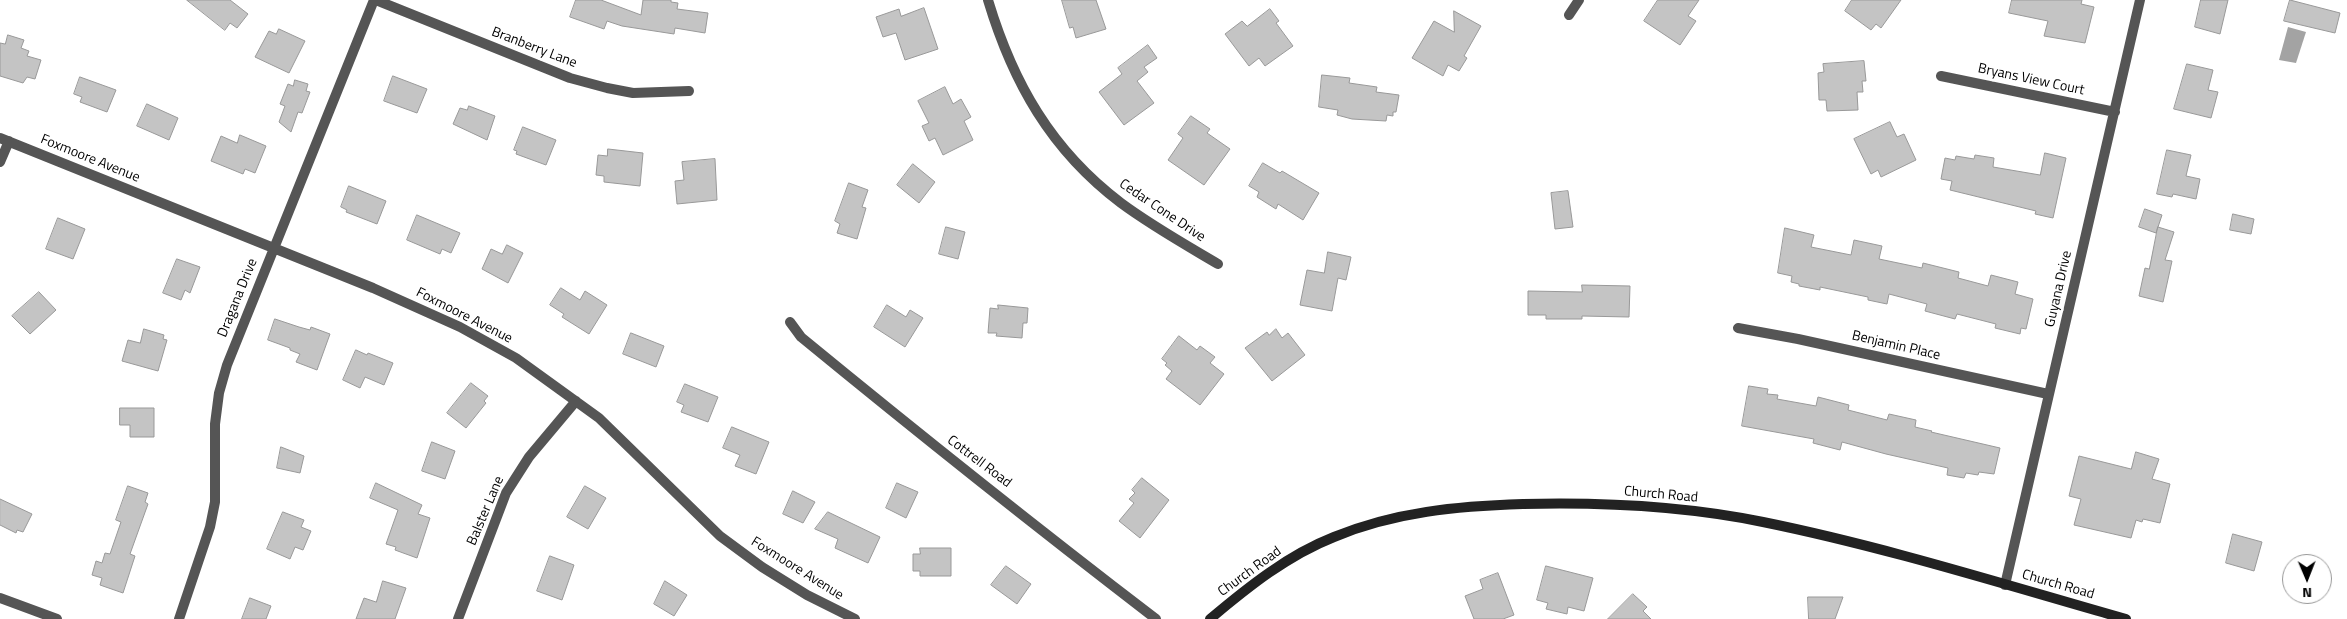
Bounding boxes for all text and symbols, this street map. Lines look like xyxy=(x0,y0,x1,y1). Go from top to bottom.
street label: Branberry Lane xyxy=(489,24,579,72)
street label: Bryans View Court xyxy=(1976,61,2086,99)
street label: Foxmoore Avenue xyxy=(38,131,142,187)
street label: Cedar Cone Drive xyxy=(1116,176,1208,246)
street label: Guyana Drive xyxy=(2042,249,2076,329)
street label: Dragana Drive xyxy=(215,256,261,340)
street label: Foxmoore Avenue xyxy=(413,284,515,348)
street label: Benjamin Place xyxy=(1850,328,1942,364)
street label: Cottrell Road xyxy=(943,432,1015,492)
street label: Balster Lane xyxy=(464,474,508,548)
street label: Church Road xyxy=(1623,483,1699,507)
street label: Foxmoore Avenue xyxy=(748,534,846,604)
street label: Church Road xyxy=(1215,543,1285,601)
north arrow xyxy=(2282,554,2332,604)
street label: Church Road xyxy=(2020,567,2096,603)
text: N xyxy=(2302,583,2312,604)

